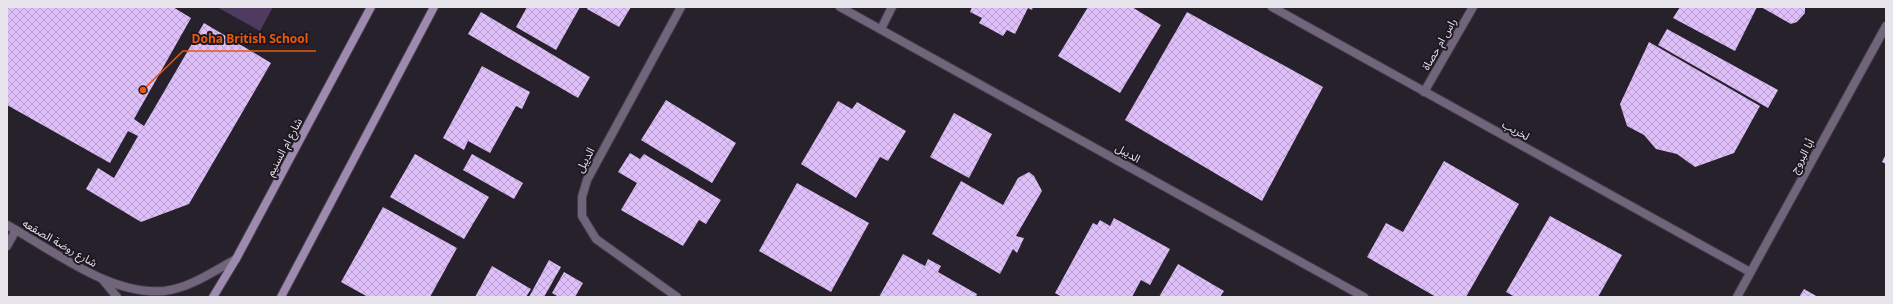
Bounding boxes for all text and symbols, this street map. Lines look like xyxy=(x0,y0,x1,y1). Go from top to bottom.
street label: راس ام حصاة xyxy=(1418,15,1460,73)
callout: Doha British School xyxy=(183,27,316,51)
text: Doha British School xyxy=(192,30,308,47)
street label: شارع ام السنيم xyxy=(262,115,307,179)
street label: لخريب xyxy=(1500,116,1533,143)
street label: أبا البروج xyxy=(1786,136,1818,176)
street label: الديبل xyxy=(1113,140,1143,166)
street label: الديبل xyxy=(572,145,597,175)
street label: شارع روضة الصقعه xyxy=(20,215,101,271)

